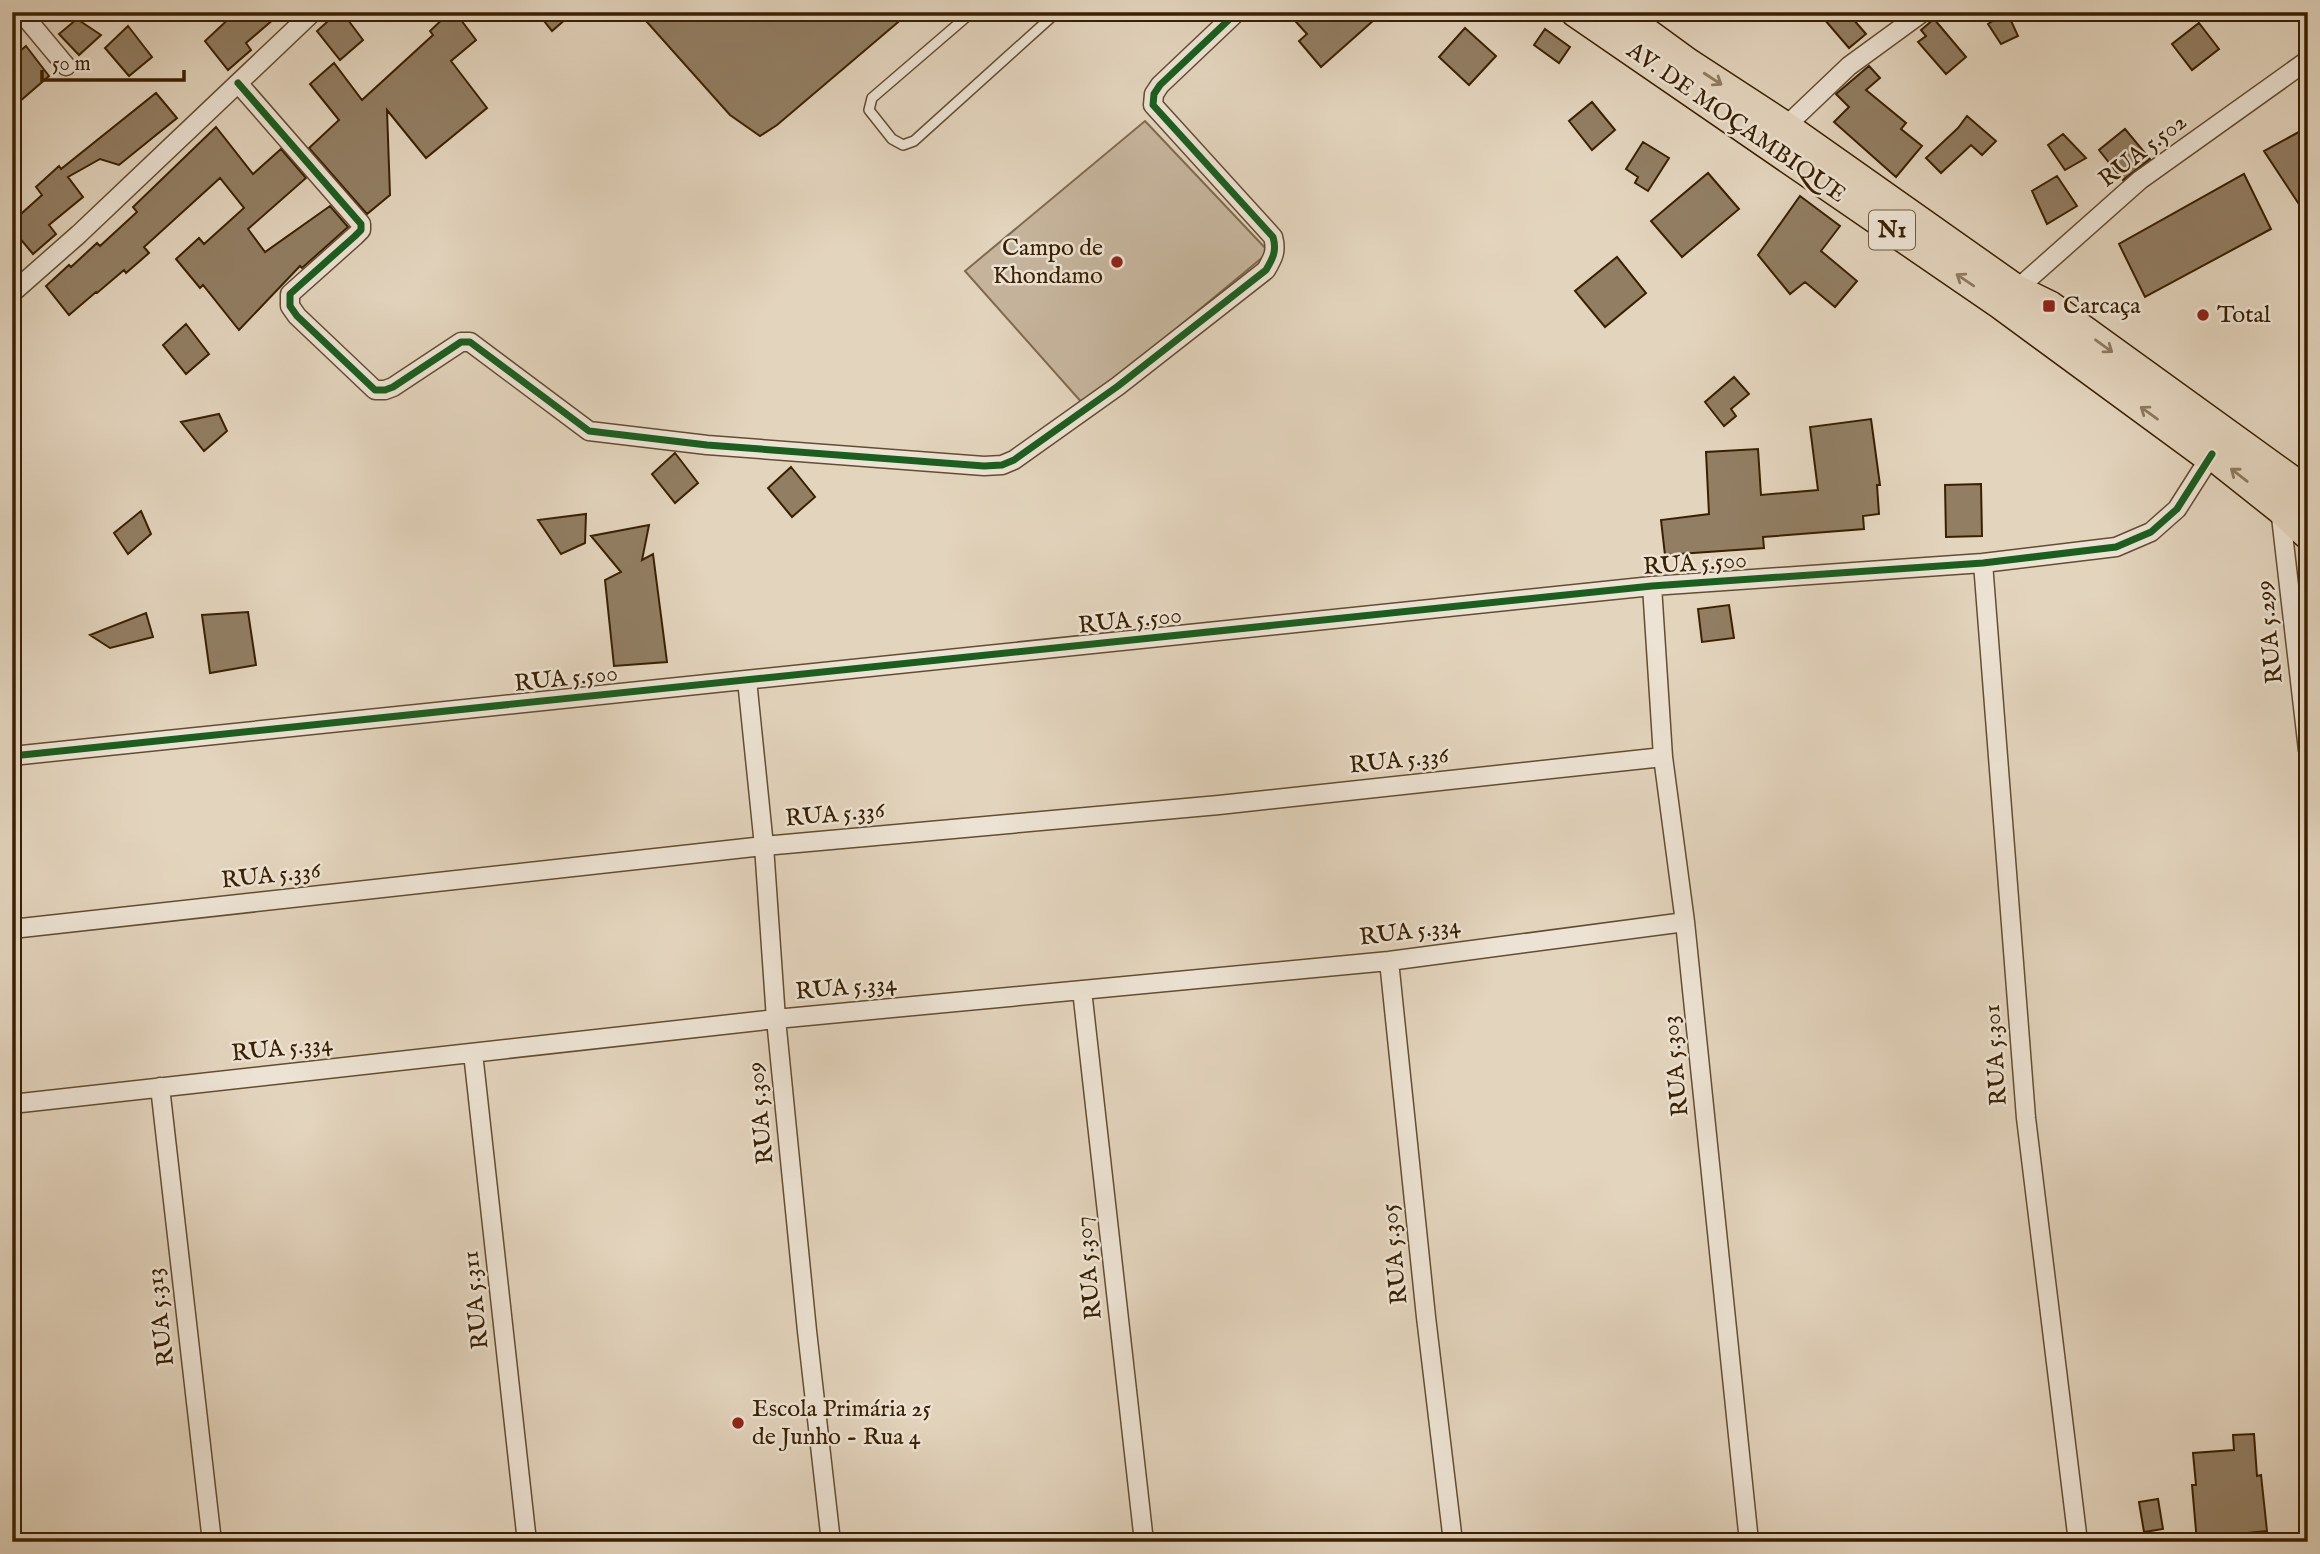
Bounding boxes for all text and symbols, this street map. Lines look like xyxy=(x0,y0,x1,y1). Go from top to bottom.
street label: AV. DE MOÇAMBIQUE xyxy=(1619,35,1852,211)
scale bar xyxy=(42,38,184,82)
text: 50 m xyxy=(52,51,91,78)
one-way arrow xyxy=(1703,72,1722,87)
street label: RUA 5.502 xyxy=(2093,107,2193,195)
road number: N1 xyxy=(1869,210,1915,249)
place label: Campo de Khondamo xyxy=(993,233,1103,292)
marker: Campo de Khondamo xyxy=(1109,254,1125,270)
one-way arrow xyxy=(1956,273,1975,287)
place label: Carcaça xyxy=(2063,291,2141,322)
marker: Carcaça xyxy=(2041,298,2057,314)
place label: Total xyxy=(2217,300,2271,331)
marker: Total xyxy=(2195,307,2211,323)
one-way arrow xyxy=(2094,339,2113,354)
one-way arrow xyxy=(2140,406,2159,420)
one-way arrow xyxy=(2230,468,2248,483)
street label: RUA 5.500 xyxy=(1642,545,1748,583)
street label: RUA 5.299 xyxy=(2249,579,2291,685)
street label: RUA 5.500 xyxy=(1077,600,1183,642)
street label: RUA 5.500 xyxy=(513,658,619,700)
street label: RUA 5.336 xyxy=(1348,740,1451,782)
street label: RUA 5.336 xyxy=(784,795,887,835)
street label: RUA 5.336 xyxy=(220,855,323,897)
street label: RUA 5.334 xyxy=(1358,910,1463,954)
street label: RUA 5.334 xyxy=(794,968,898,1008)
street label: RUA 5.301 xyxy=(1977,1003,2015,1107)
street label: RUA 5.303 xyxy=(1655,1014,1697,1118)
street label: RUA 5.334 xyxy=(230,1028,334,1070)
street label: RUA 5.309 xyxy=(740,1060,782,1166)
street label: RUA 5.305 xyxy=(1374,1202,1416,1306)
street label: RUA 5.307 xyxy=(1068,1215,1110,1321)
street label: RUA 5.311 xyxy=(455,1249,497,1351)
street label: RUA 5.313 xyxy=(140,1266,182,1368)
place label: Escola Primária 25 de Junho - Rua 4 xyxy=(752,1394,931,1453)
marker: Escola Primária 25 de Junho - Rua 4 xyxy=(730,1415,746,1431)

